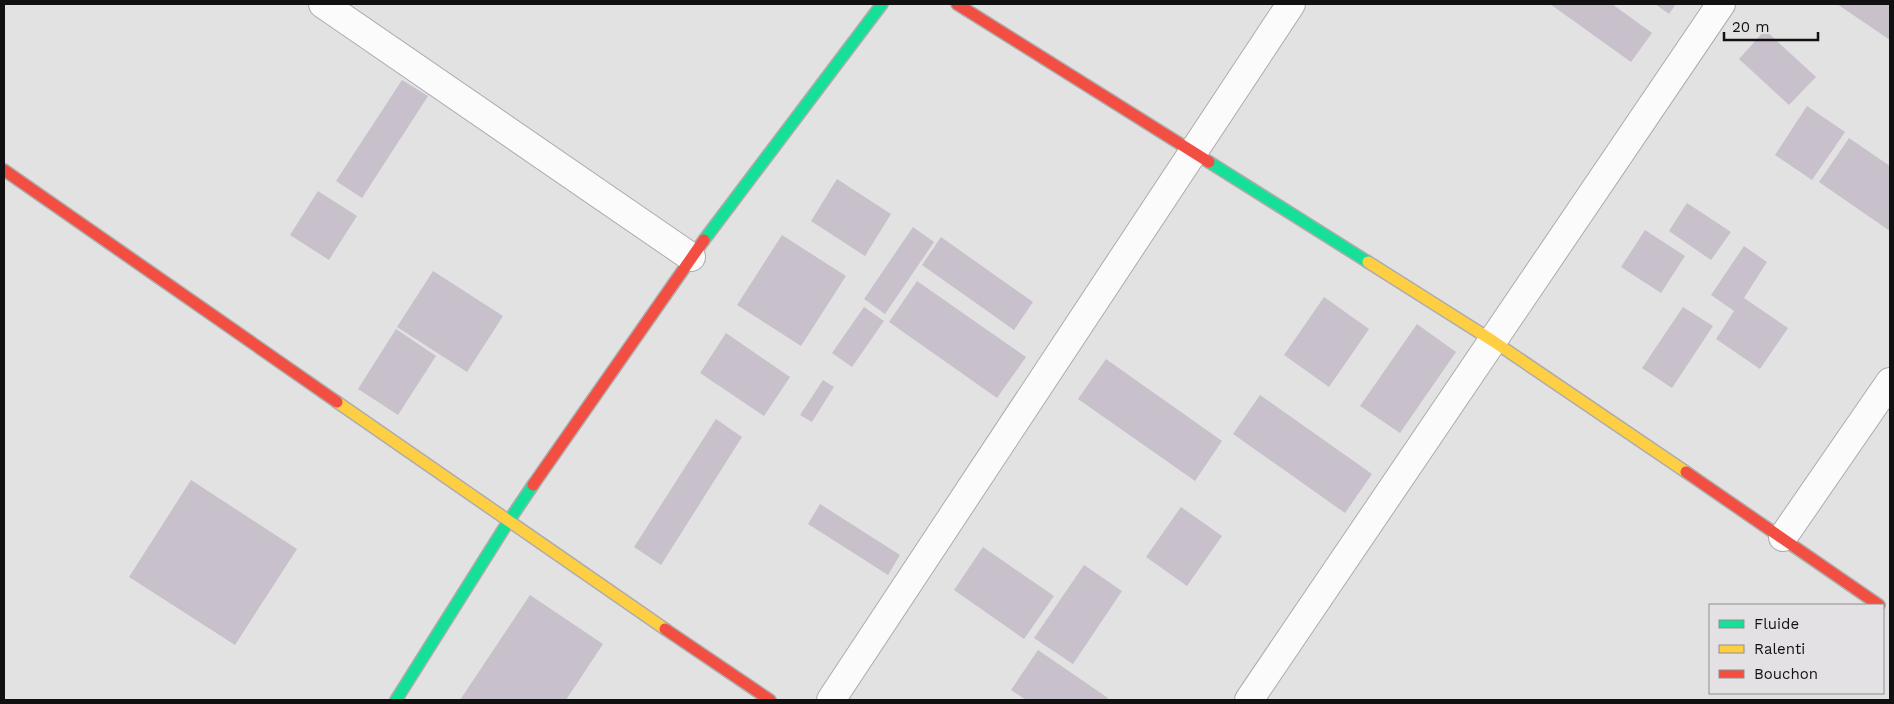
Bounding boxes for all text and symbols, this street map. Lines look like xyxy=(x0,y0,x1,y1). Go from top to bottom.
scale bar xyxy=(1724,10,1818,42)
text: 20 m xyxy=(1732,18,1770,36)
legend xyxy=(1709,604,1884,694)
text: Fluide xyxy=(1754,615,1799,633)
text: Ralenti xyxy=(1754,640,1805,658)
text: Bouchon xyxy=(1754,665,1818,683)

